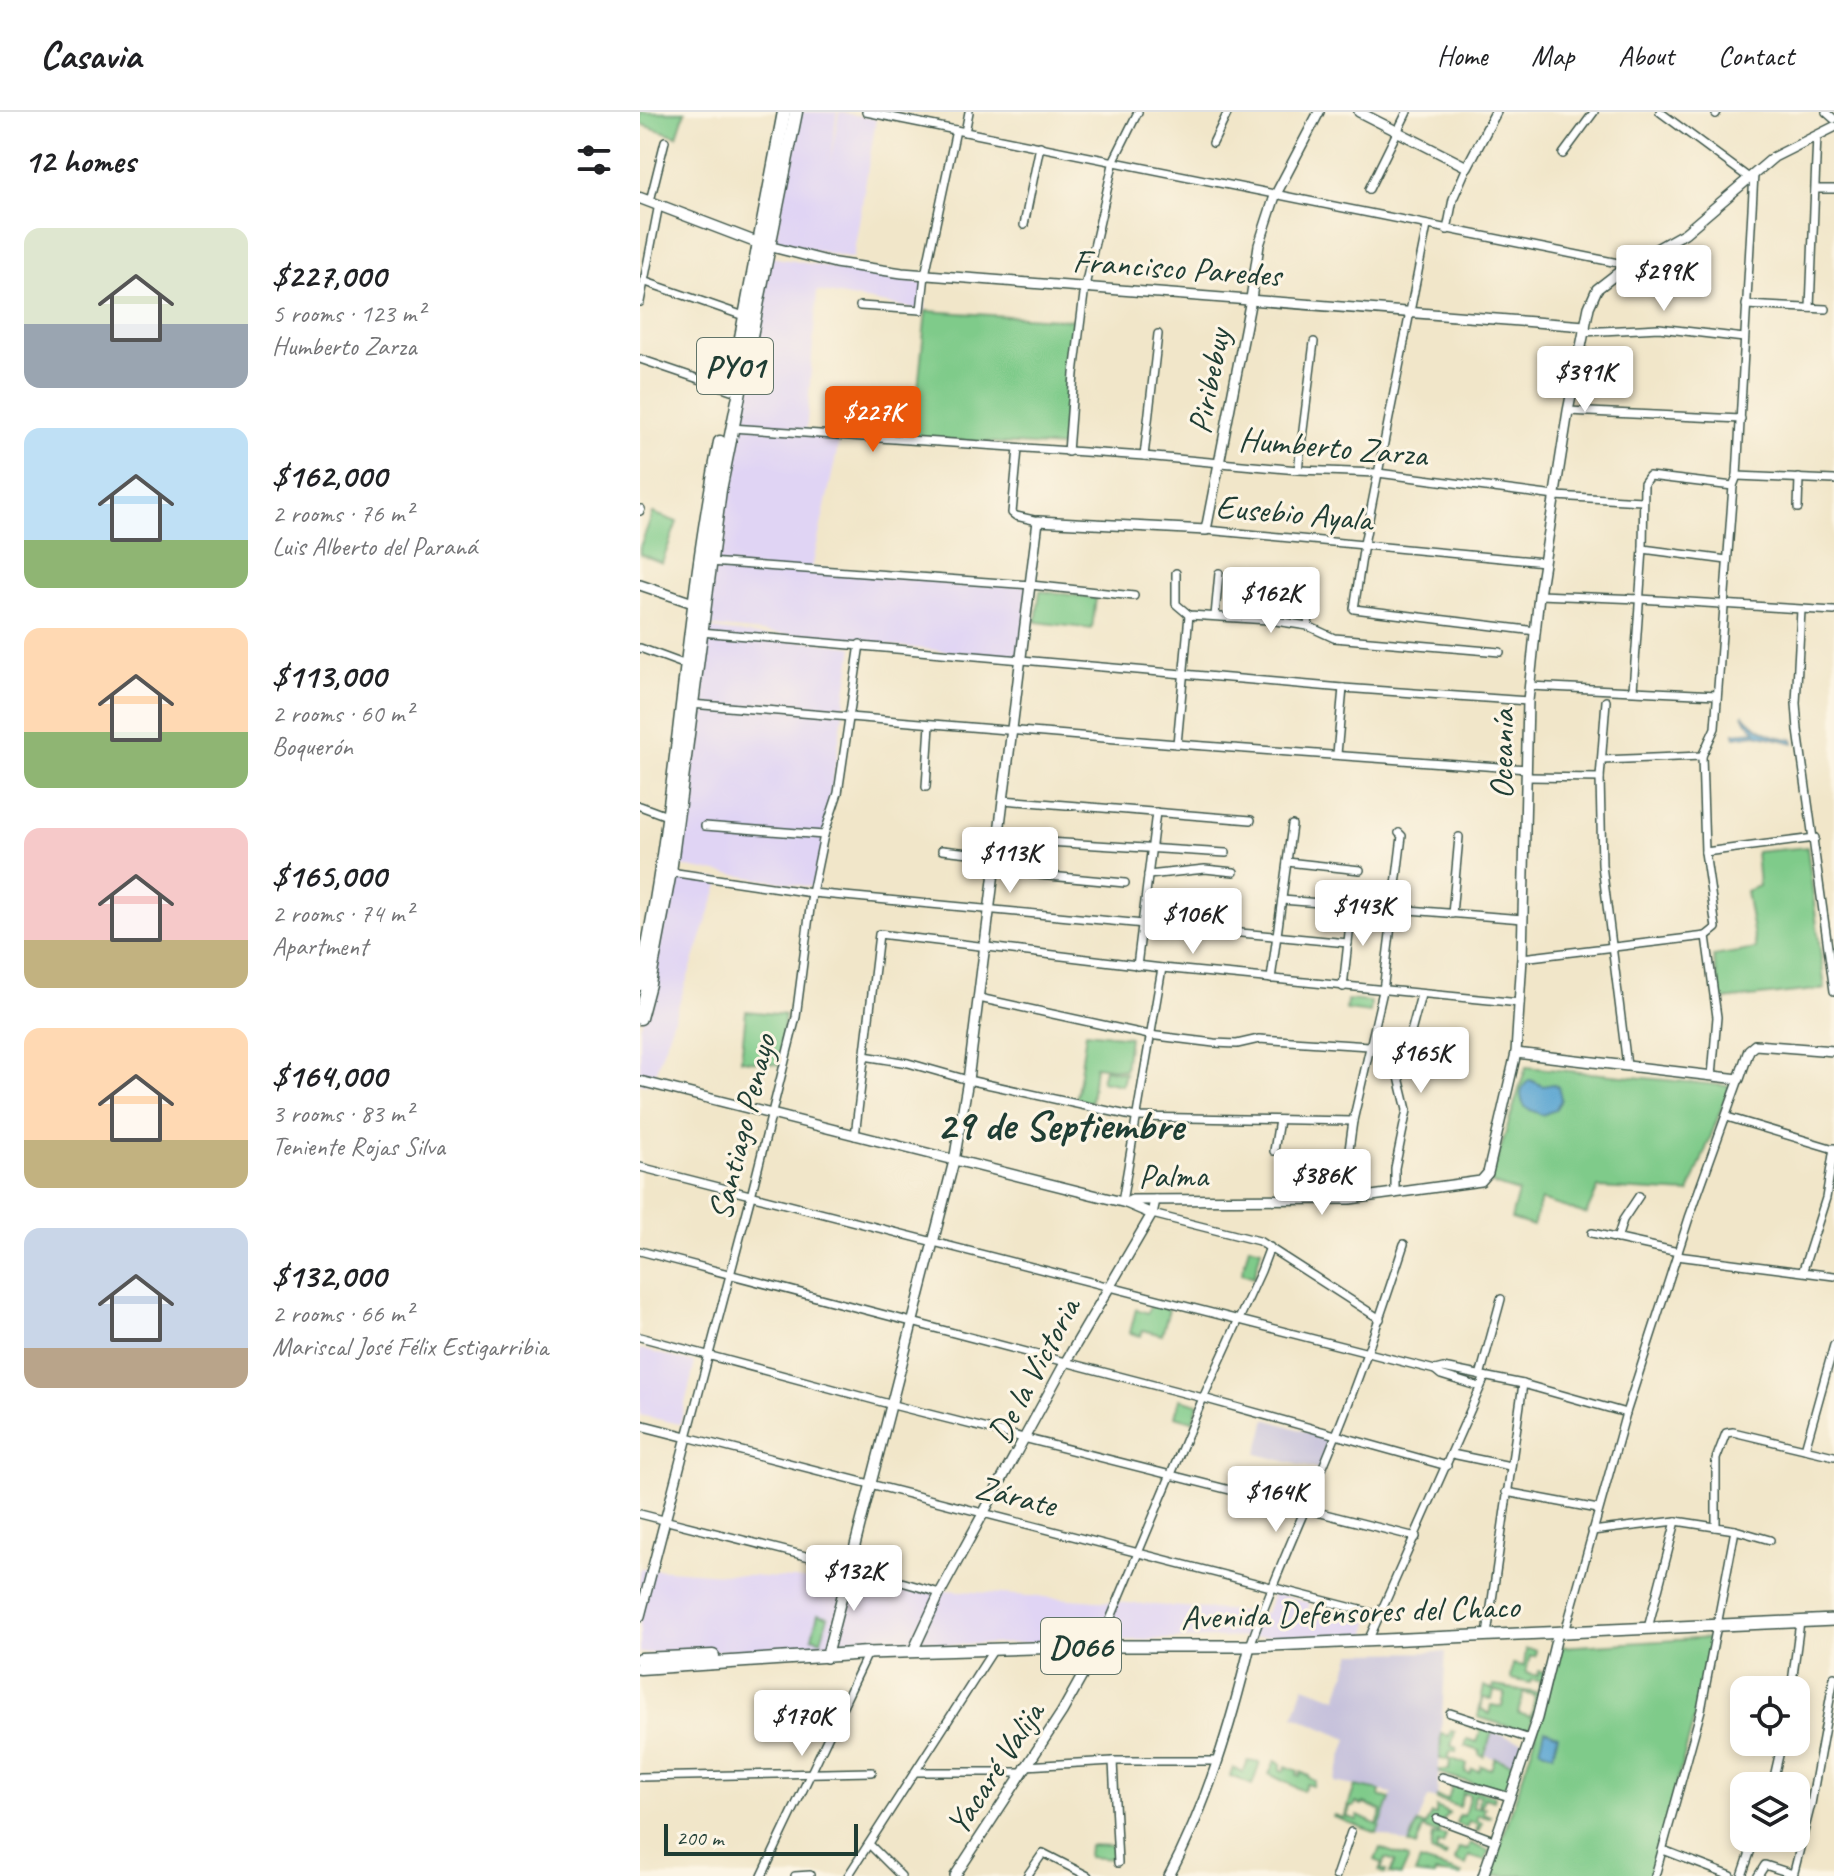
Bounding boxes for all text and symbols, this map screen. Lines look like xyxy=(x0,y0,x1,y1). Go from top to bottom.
text: Casavia xyxy=(40,32,141,79)
text: Home xyxy=(1437,38,1487,73)
text: Map xyxy=(1531,38,1574,73)
text: About xyxy=(1618,38,1674,73)
text: Contact xyxy=(1718,38,1794,73)
icon: filters xyxy=(572,138,616,182)
text: 12 homes xyxy=(24,139,135,182)
street label: Francisco Paredes xyxy=(1071,239,1285,296)
pin: $299K xyxy=(1608,245,1720,313)
text: $227,000 xyxy=(272,254,386,297)
text: $299K xyxy=(1634,254,1694,287)
icon: home xyxy=(88,260,184,356)
text: 5 rooms · 123 m² xyxy=(272,297,424,330)
street label: Piribebuy xyxy=(1177,323,1240,437)
text: Humberto Zarza xyxy=(272,330,416,363)
road number: PY01 xyxy=(697,338,773,394)
pin: $391K xyxy=(1529,346,1641,414)
text: $391K xyxy=(1555,355,1615,388)
pin: $227K xyxy=(817,386,929,454)
text: $227K xyxy=(843,395,903,428)
street label: Humberto Zarza xyxy=(1237,417,1431,476)
text: $162,000 xyxy=(272,454,387,497)
icon: home xyxy=(88,460,184,556)
street label: Eusebio Ayala xyxy=(1214,484,1377,541)
text: 2 rooms · 76 m² xyxy=(272,497,413,530)
text: Luis Alberto del Paraná xyxy=(272,530,477,563)
pin: $162K xyxy=(1215,567,1327,635)
text: $162K xyxy=(1241,576,1301,609)
text: $113,000 xyxy=(272,654,386,697)
icon: home xyxy=(88,660,184,756)
text: 2 rooms · 60 m² xyxy=(272,697,413,730)
street label: Oceanía xyxy=(1479,706,1524,799)
text: Boquerón xyxy=(272,730,353,763)
pin: $113K xyxy=(954,827,1066,895)
text: $113K xyxy=(980,836,1040,869)
text: $165,000 xyxy=(272,854,386,897)
icon: home xyxy=(88,860,184,956)
pin: $143K xyxy=(1307,880,1419,948)
pin: $106K xyxy=(1137,888,1249,956)
text: $143K xyxy=(1333,889,1393,922)
text: 2 rooms · 74 m² xyxy=(272,897,413,930)
text: $106K xyxy=(1163,897,1223,930)
text: Apartment xyxy=(272,930,368,963)
pin: $165K xyxy=(1365,1027,1477,1095)
street label: Santiago Penayo xyxy=(698,1028,786,1224)
text: $165K xyxy=(1391,1036,1451,1069)
text: $164,000 xyxy=(272,1054,387,1097)
icon: home xyxy=(88,1060,184,1156)
text: 3 rooms · 83 m² xyxy=(272,1097,413,1130)
district label: 29 de Septiembre xyxy=(936,1099,1187,1152)
text: Teniente Rojas Silva xyxy=(272,1130,445,1163)
pin: $386K xyxy=(1266,1149,1378,1217)
street label: Palma xyxy=(1138,1153,1210,1198)
text: $386K xyxy=(1292,1158,1352,1191)
text: $132,000 xyxy=(272,1254,386,1297)
icon: home xyxy=(88,1260,184,1356)
street label: De la Victoria xyxy=(977,1288,1091,1450)
text: 2 rooms · 66 m² xyxy=(272,1297,413,1330)
text: Mariscal José Félix Estigarribia xyxy=(272,1330,548,1363)
street label: Zárate xyxy=(971,1465,1063,1527)
pin: $164K xyxy=(1220,1466,1332,1534)
text: $164K xyxy=(1246,1475,1306,1508)
pin: $132K xyxy=(798,1545,910,1613)
text: $132K xyxy=(824,1554,884,1587)
street label: Avenida Defensores del Chaco xyxy=(1180,1584,1522,1639)
road number: D066 xyxy=(1041,1618,1121,1674)
map controls xyxy=(1730,1676,1810,1852)
button: locate xyxy=(1730,1676,1810,1756)
pin: $170K xyxy=(746,1690,858,1758)
street label: Yacaré Valija xyxy=(936,1691,1055,1843)
text: $170K xyxy=(772,1699,832,1732)
button: layers xyxy=(1730,1772,1810,1852)
scale bar xyxy=(664,1820,858,1856)
text: 200 m xyxy=(676,1824,723,1852)

